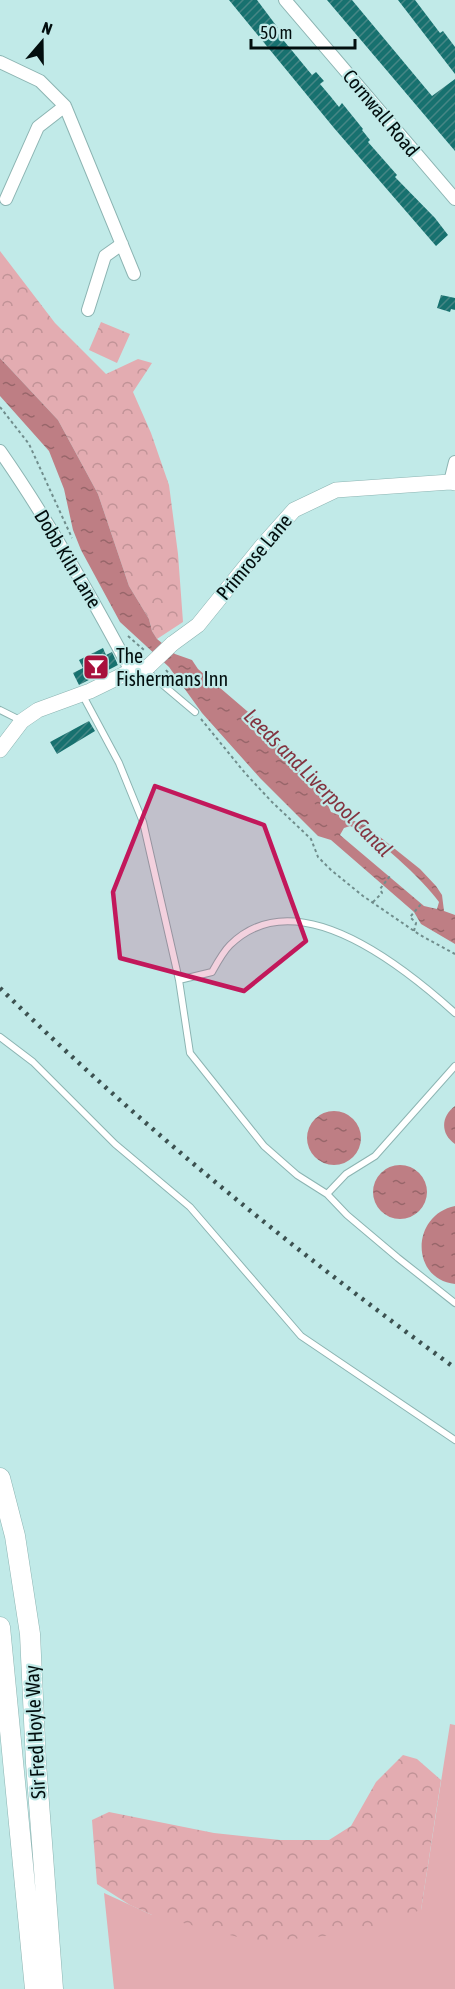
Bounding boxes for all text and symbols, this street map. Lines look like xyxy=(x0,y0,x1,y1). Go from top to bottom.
north arrow xyxy=(12,12,72,72)
scale bar xyxy=(251,12,354,50)
text: N xyxy=(40,18,55,38)
text: 50 m xyxy=(260,22,292,43)
street label: Cornwall Road xyxy=(338,64,424,161)
street label: Dobb Kiln Lane xyxy=(30,506,107,612)
street label: Primrose Lane xyxy=(211,509,296,604)
place label: The Fishermans Inn xyxy=(116,644,228,690)
bar icon: The Fishermans Inn xyxy=(81,652,111,682)
water label: Leeds and Liverpool Canal xyxy=(240,703,398,861)
street label: Sir Fred Hoyle Way xyxy=(20,1665,49,1799)

